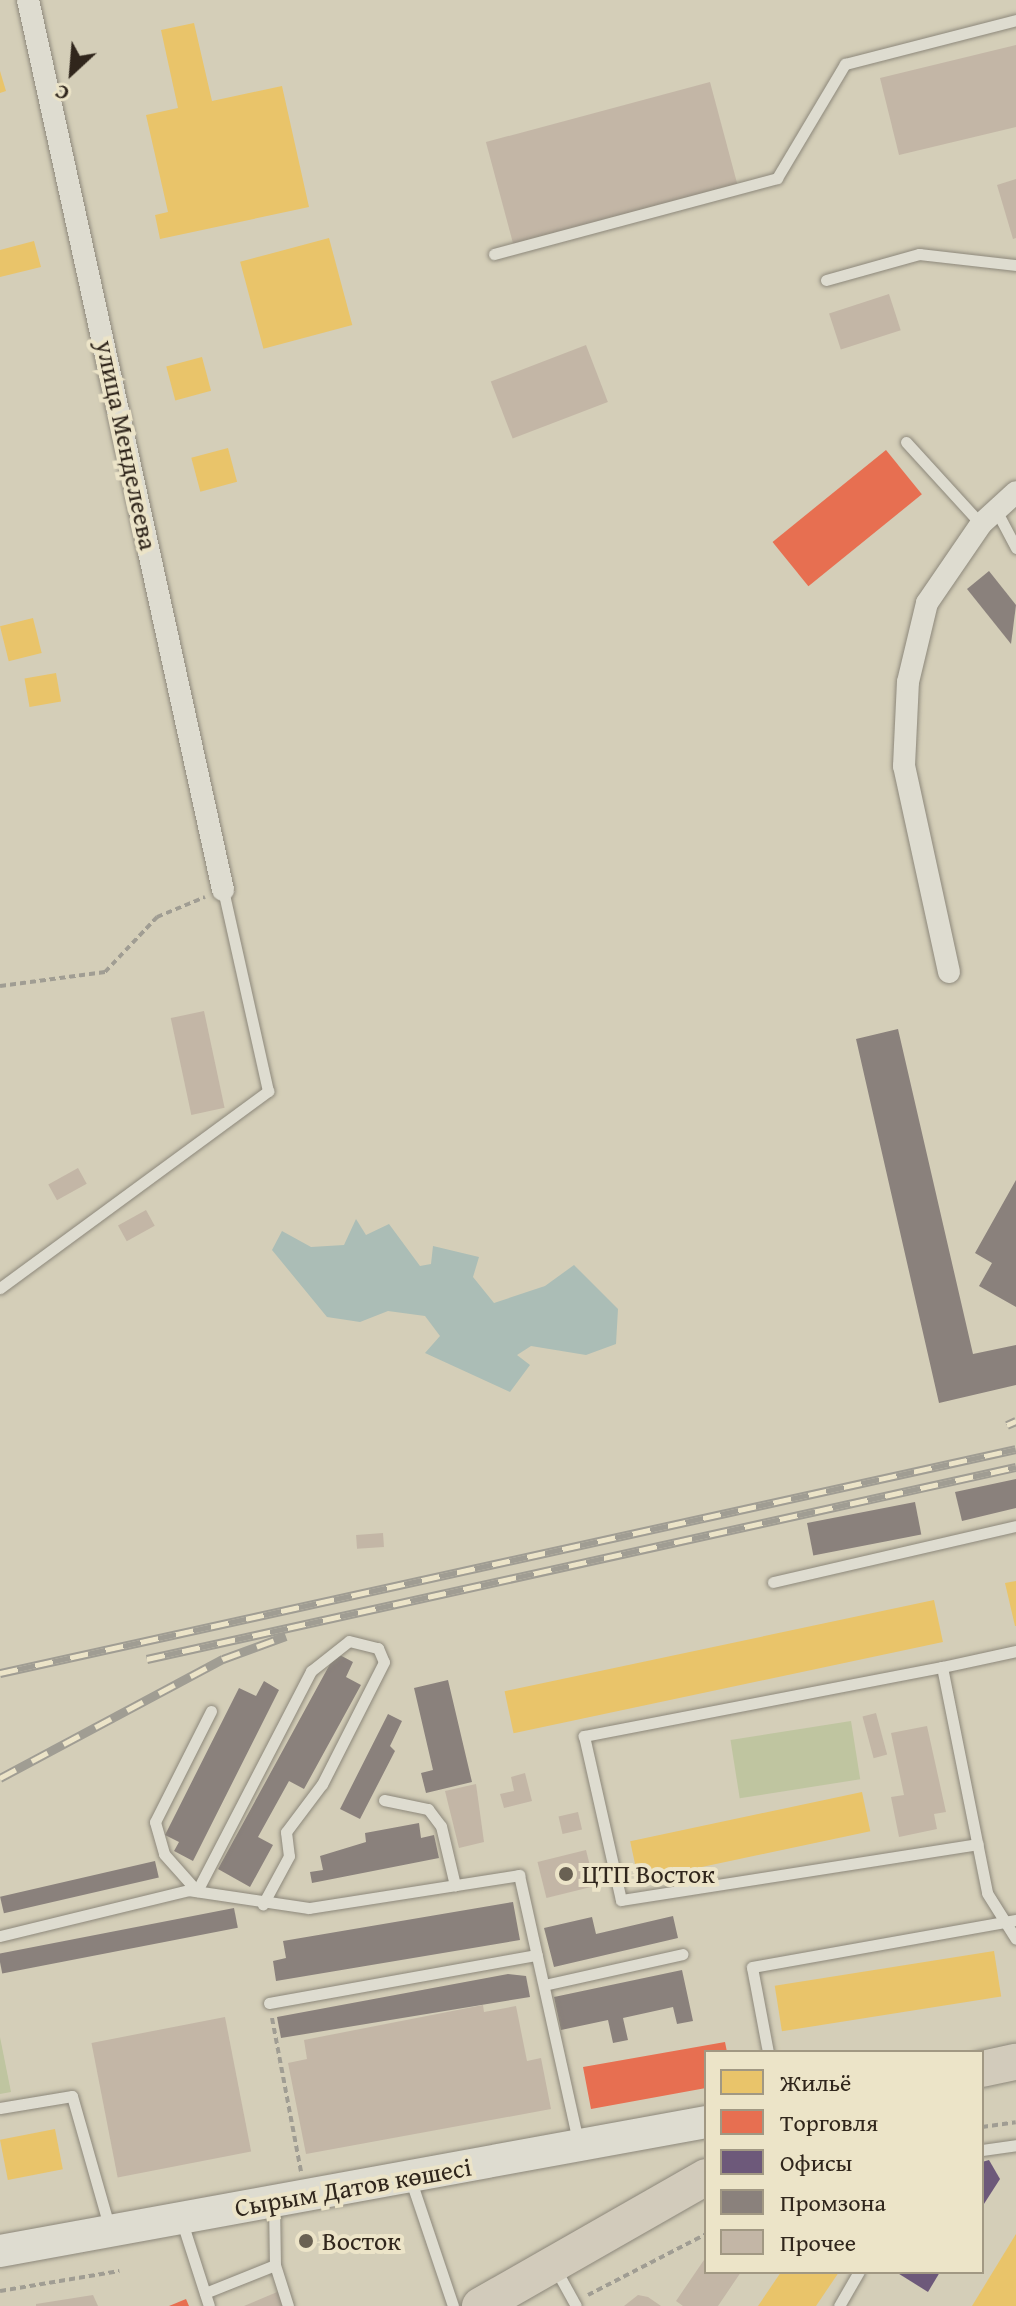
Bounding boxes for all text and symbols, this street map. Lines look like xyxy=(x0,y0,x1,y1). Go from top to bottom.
north arrow xyxy=(32,32,112,112)
text: С xyxy=(49,76,74,111)
street label: улица Менделеева xyxy=(90,337,164,553)
place label: ЦТП Восток xyxy=(582,1858,715,1890)
marker: ЦТП Восток xyxy=(557,1865,575,1883)
legend xyxy=(704,2050,984,2274)
text: Жильё xyxy=(780,2065,851,2100)
text: Торговля xyxy=(780,2105,878,2140)
text: Офисы xyxy=(780,2145,852,2180)
street label: Сырым Датов көшесі xyxy=(232,2151,474,2223)
text: Промзона xyxy=(780,2185,886,2220)
place label: Восток xyxy=(322,2225,401,2257)
text: Прочее xyxy=(780,2225,856,2260)
marker: Восток xyxy=(297,2232,315,2250)

